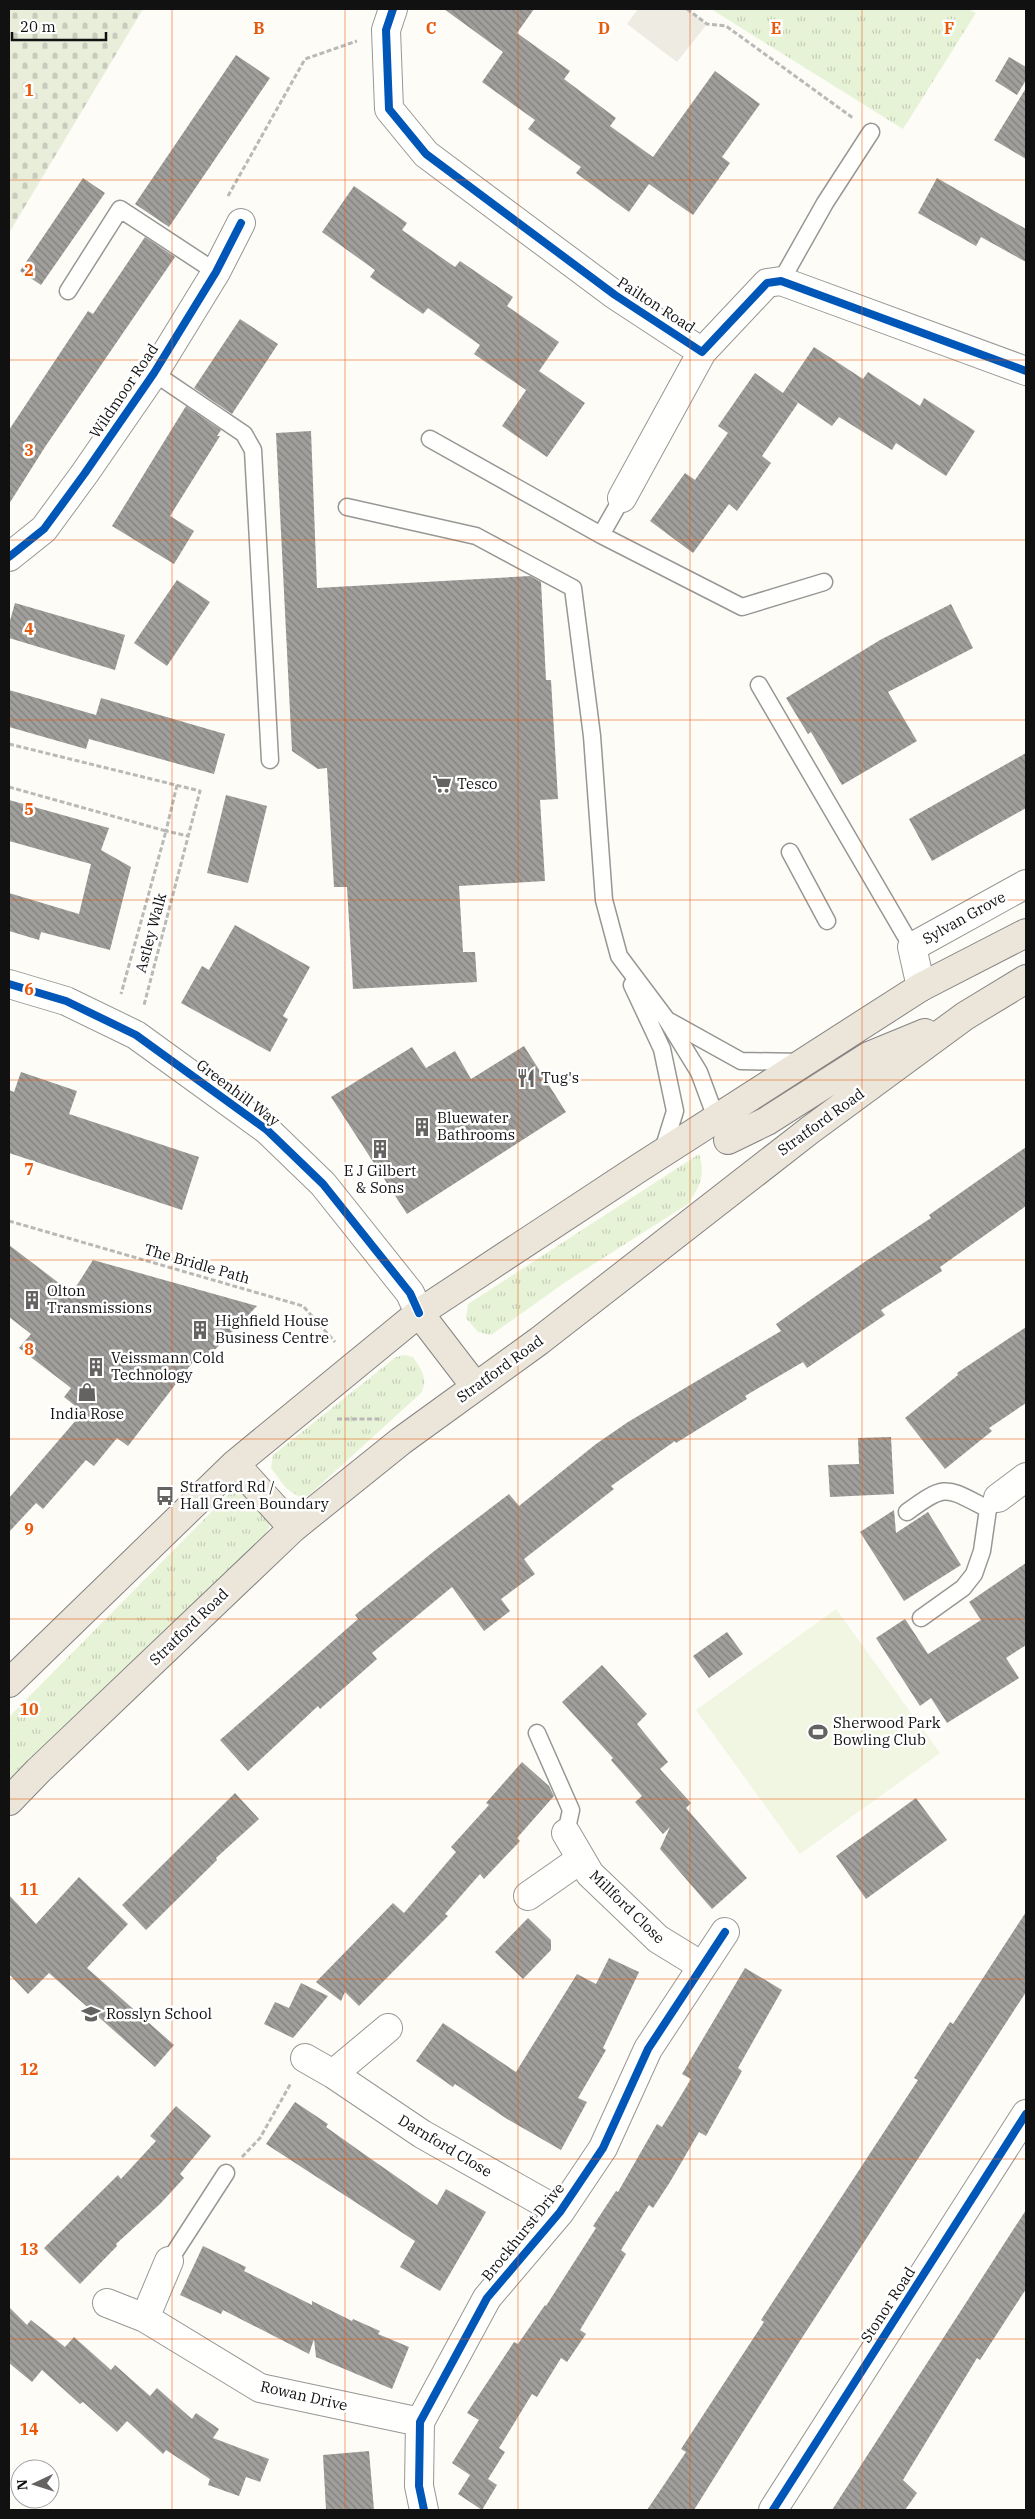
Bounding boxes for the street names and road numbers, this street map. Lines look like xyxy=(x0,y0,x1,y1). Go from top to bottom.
street label: Pailton Road xyxy=(614,272,699,337)
street label: Wildmoor Road xyxy=(85,340,162,442)
street label: Sylvan Grove xyxy=(919,887,1009,948)
street label: Astley Walk xyxy=(131,891,170,975)
street label: Greenhill Way xyxy=(193,1055,284,1130)
street label: Stratford Road xyxy=(774,1084,868,1159)
street label: The Bridle Path xyxy=(142,1239,252,1288)
street label: Stratford Road xyxy=(453,1331,547,1406)
street label: Stratford Road xyxy=(145,1584,232,1669)
street label: Millford Close xyxy=(586,1866,669,1947)
street label: Darnford Close xyxy=(395,2110,495,2181)
street label: Brockhurst Drive xyxy=(477,2179,568,2285)
street label: Stonor Road xyxy=(856,2263,919,2346)
street label: Rowan Drive xyxy=(259,2376,350,2415)

